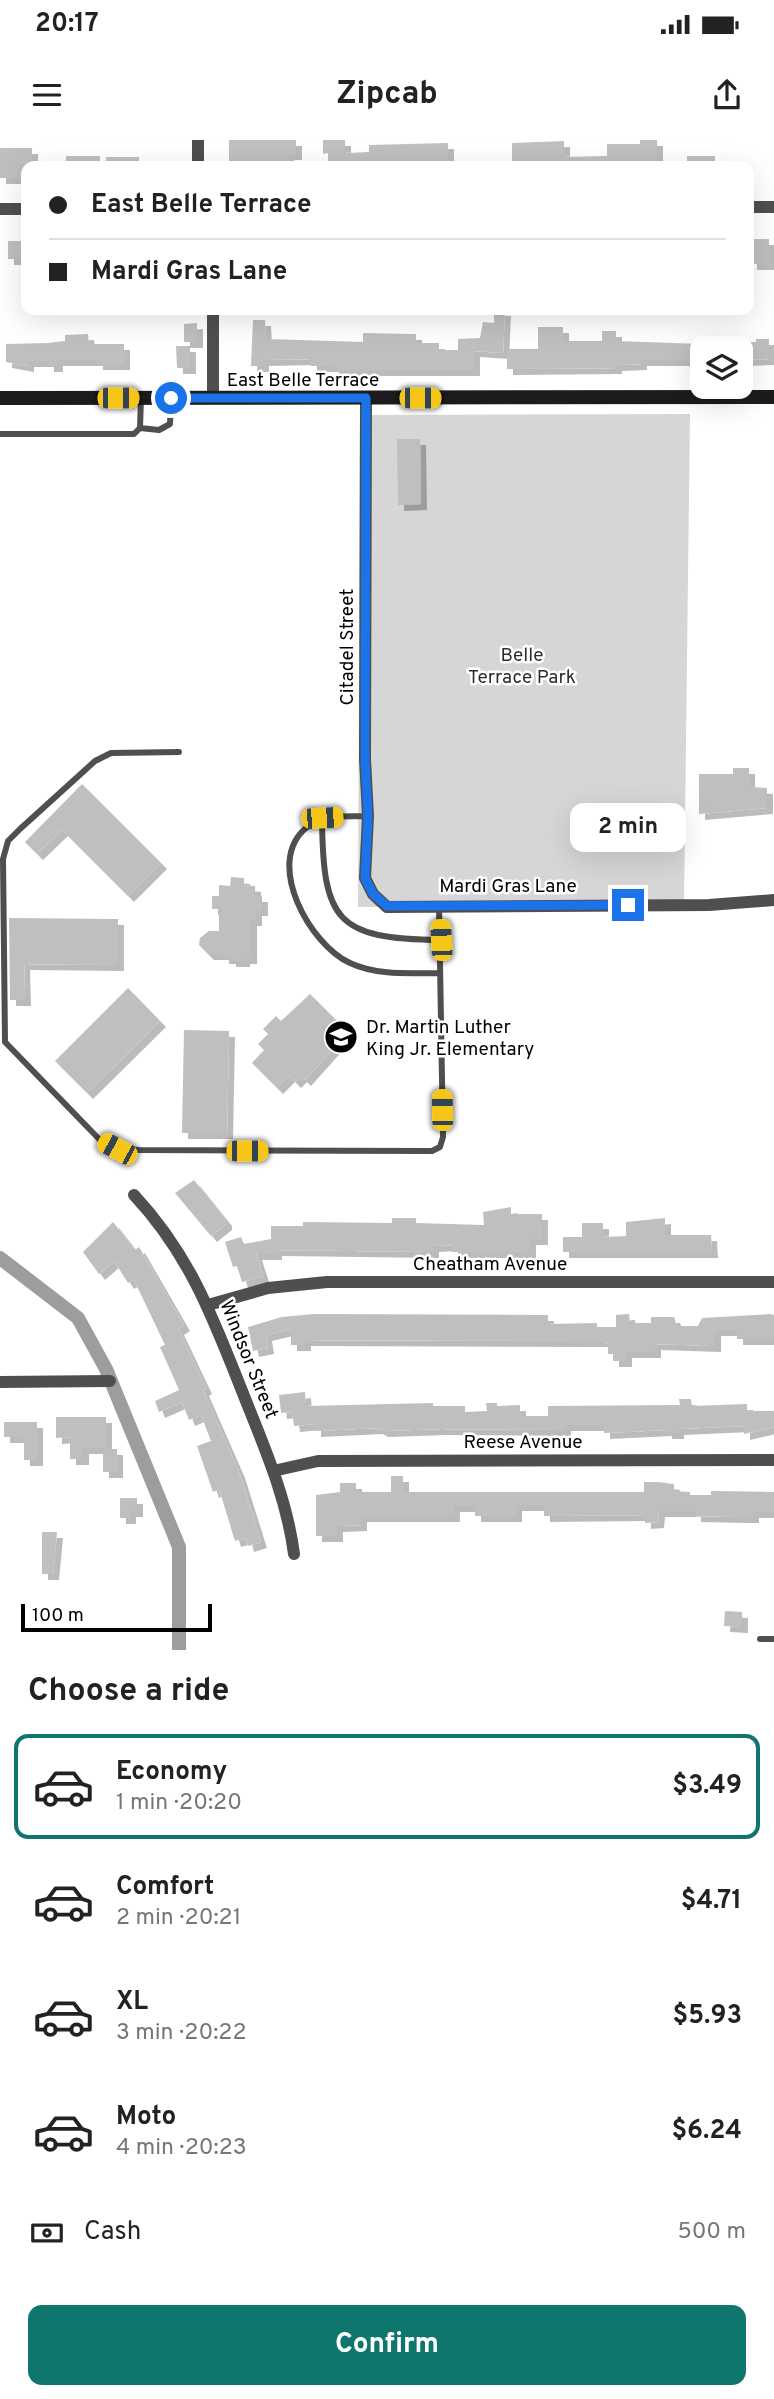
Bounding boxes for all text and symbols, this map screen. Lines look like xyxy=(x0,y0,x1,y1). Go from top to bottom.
text: 20:17 xyxy=(35,8,99,41)
text: Zipcab xyxy=(336,75,438,115)
icon: menu xyxy=(28,76,66,114)
icon: share xyxy=(708,76,746,114)
text: East Belle Terrace xyxy=(91,189,312,222)
text: Mardi Gras Lane xyxy=(91,256,287,289)
map controls xyxy=(690,336,753,399)
button: layers xyxy=(690,336,753,399)
street label: East Belle Terrace xyxy=(227,369,379,393)
route start xyxy=(155,382,187,414)
car xyxy=(98,388,140,409)
car xyxy=(400,388,442,409)
street label: Citadel Street xyxy=(336,588,360,706)
park label: Belle Terrace Park xyxy=(468,644,576,690)
callout: 2 min xyxy=(570,804,686,852)
car xyxy=(301,806,344,830)
text: 2 min xyxy=(598,813,658,842)
street label: Mardi Gras Lane xyxy=(439,875,577,899)
route end xyxy=(612,889,644,921)
car xyxy=(430,918,453,962)
place label: Dr. Martin Luther King Jr. Elementary xyxy=(366,1016,534,1062)
school or university icon: Dr. Martin Luther King Jr. Elementary xyxy=(322,1018,360,1056)
car xyxy=(432,1089,453,1131)
car xyxy=(94,1130,141,1168)
car xyxy=(227,1141,269,1162)
street label: Cheatham Avenue xyxy=(413,1253,567,1277)
street label: Windsor Street xyxy=(213,1297,283,1423)
street label: Reese Avenue xyxy=(464,1431,582,1455)
scale bar xyxy=(21,1601,212,1633)
text: 100 m xyxy=(32,1604,84,1628)
text: Choose a ride xyxy=(28,1672,229,1712)
icon: car xyxy=(32,1755,95,1818)
text: Economy xyxy=(116,1756,227,1789)
text: $3.49 xyxy=(672,1770,742,1803)
text: 1 min · 20:20 xyxy=(116,1789,242,1818)
icon: car xyxy=(32,1870,95,1933)
text: Comfort xyxy=(116,1871,214,1904)
text: $4.71 xyxy=(681,1885,742,1918)
text: 2 min · 20:21 xyxy=(116,1904,241,1933)
icon: car xyxy=(32,1985,95,2048)
text: XL xyxy=(116,1986,148,2019)
text: $5.93 xyxy=(673,2000,742,2033)
text: 3 min · 20:22 xyxy=(116,2019,247,2048)
icon: car xyxy=(32,2100,95,2163)
text: Moto xyxy=(116,2101,176,2134)
text: $6.24 xyxy=(671,2115,742,2148)
text: 4 min · 20:23 xyxy=(116,2134,247,2163)
icon: cash xyxy=(28,2214,66,2252)
text: Cash xyxy=(84,2216,141,2249)
text: 500 m xyxy=(678,2218,746,2247)
button: Confirm xyxy=(28,2305,746,2385)

